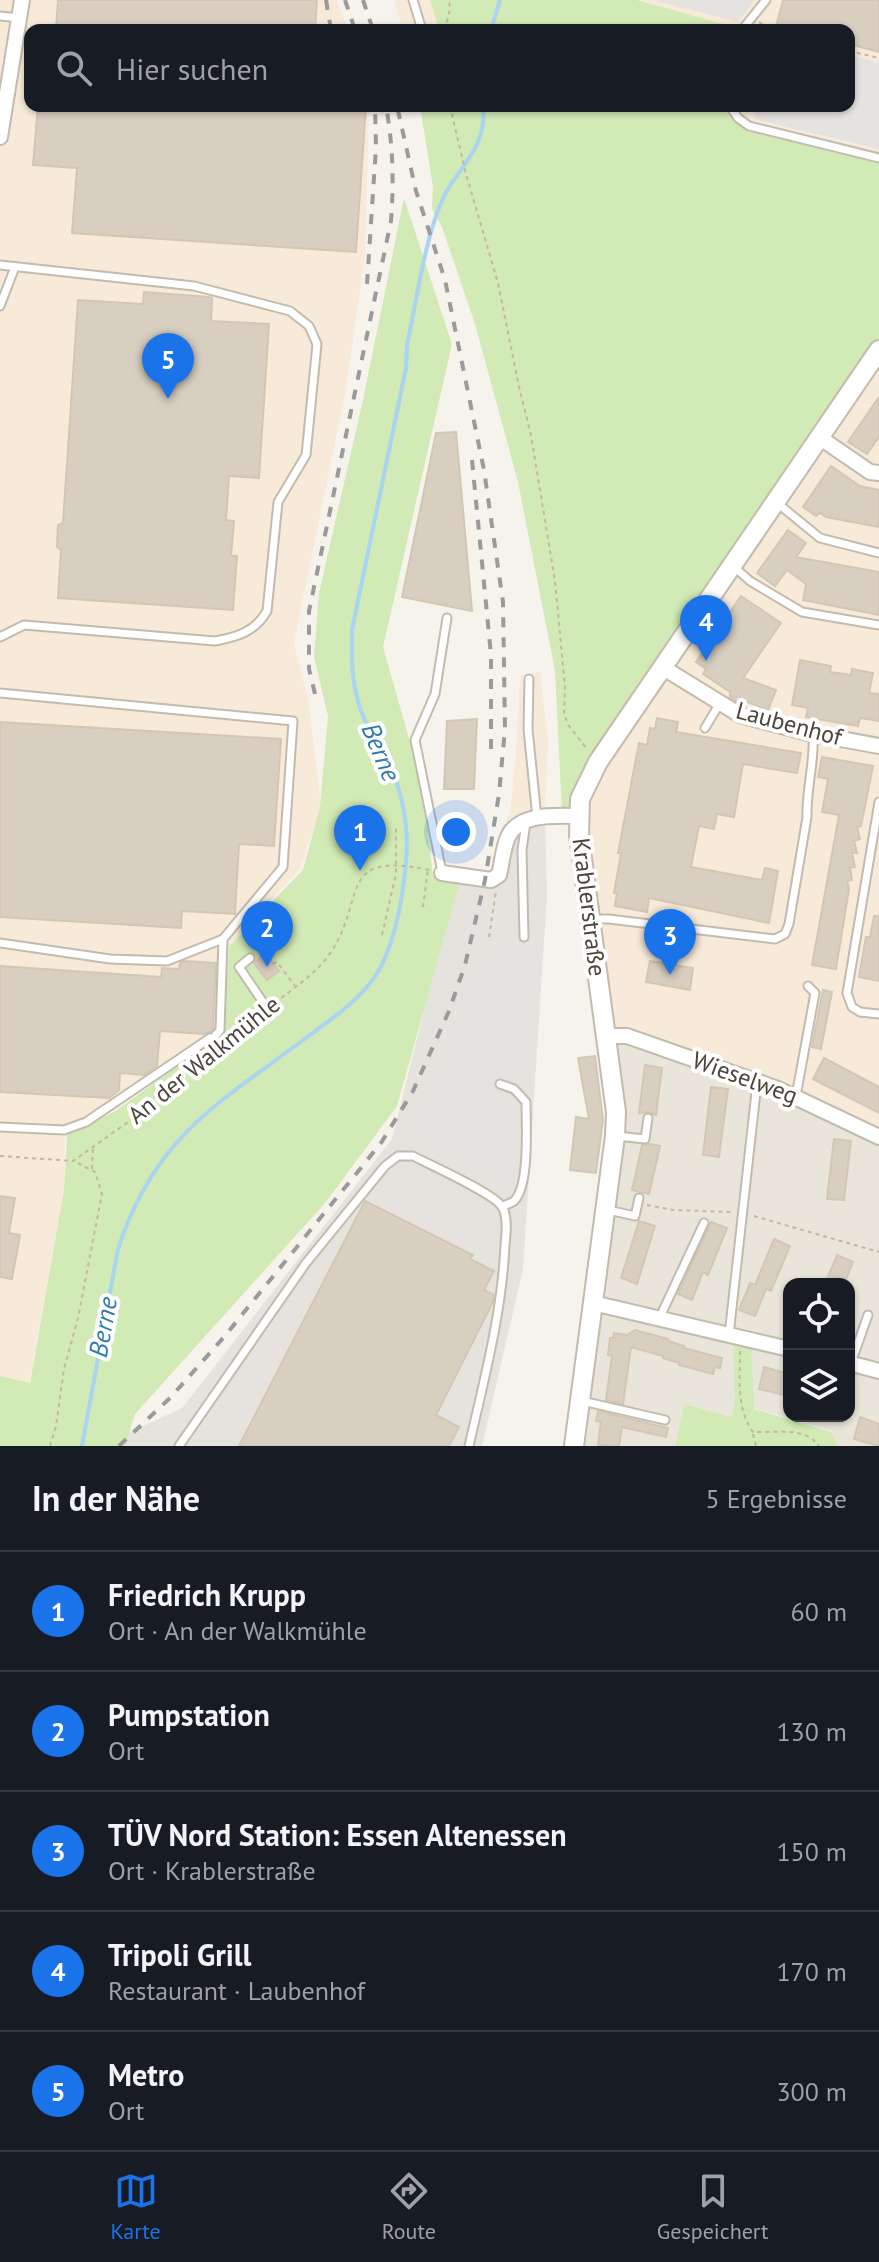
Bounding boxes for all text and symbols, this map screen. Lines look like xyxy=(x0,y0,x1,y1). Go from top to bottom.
search box xyxy=(24,24,855,112)
icon: search xyxy=(52,46,96,90)
text: Hier suchen xyxy=(116,49,268,88)
pin: 5 xyxy=(142,333,194,399)
pin: 4 xyxy=(680,595,732,661)
street label: Laubenhof xyxy=(733,695,847,753)
water label: Berne xyxy=(354,717,408,786)
pin: 1 xyxy=(334,805,386,871)
your location xyxy=(436,812,476,852)
street label: Krablerstraße xyxy=(566,836,613,978)
pin: 2 xyxy=(241,901,293,967)
pin: 3 xyxy=(644,909,696,975)
street label: An der Walkmühle xyxy=(121,989,286,1130)
street label: Wieselweg xyxy=(688,1044,802,1111)
map controls xyxy=(783,1278,855,1422)
button: locate xyxy=(783,1278,855,1350)
water label: Berne xyxy=(81,1294,124,1360)
button: layers xyxy=(783,1350,855,1422)
text: In der Nähe xyxy=(32,1476,200,1520)
text: 5 Ergebnisse xyxy=(706,1482,847,1515)
text: Friedrich Krupp xyxy=(108,1575,306,1614)
text: 1 xyxy=(51,1595,65,1628)
text: 60 m xyxy=(791,1595,847,1628)
text: Ort · An der Walkmühle xyxy=(108,1614,367,1647)
text: Pumpstation xyxy=(108,1695,270,1734)
text: 2 xyxy=(51,1715,65,1748)
text: 130 m xyxy=(776,1715,847,1748)
text: Ort xyxy=(108,1734,144,1767)
text: TÜV Nord Station: Essen Altenessen xyxy=(108,1815,567,1854)
text: 3 xyxy=(51,1835,65,1868)
text: 150 m xyxy=(776,1835,847,1868)
text: Ort · Krablerstraße xyxy=(108,1854,316,1887)
text: Tripoli Grill xyxy=(108,1935,251,1974)
text: 4 xyxy=(51,1955,65,1988)
text: 170 m xyxy=(776,1955,847,1988)
text: Restaurant · Laubenhof xyxy=(108,1974,365,2007)
text: Metro xyxy=(108,2055,184,2094)
text: 5 xyxy=(51,2075,65,2108)
text: 300 m xyxy=(776,2075,847,2108)
text: Ort xyxy=(108,2094,144,2127)
tab: Karte xyxy=(111,2169,161,2245)
tab: Route xyxy=(382,2169,436,2245)
tab: Gespeichert xyxy=(657,2169,768,2245)

